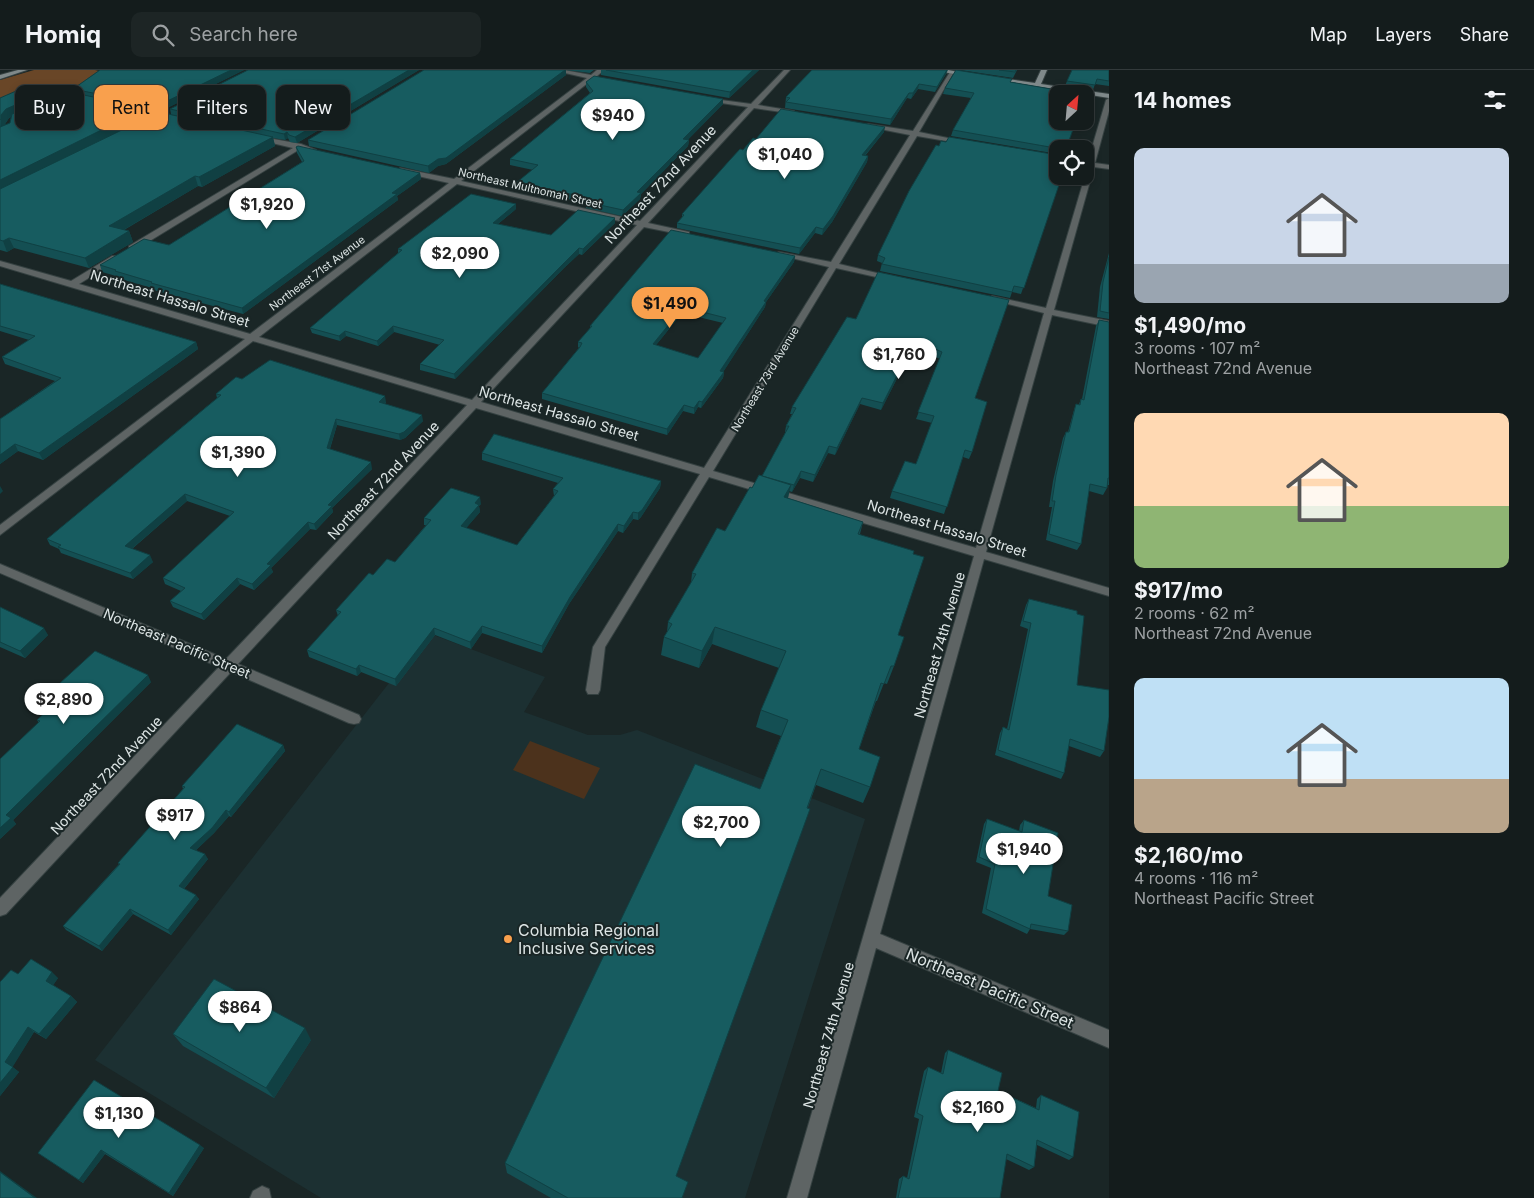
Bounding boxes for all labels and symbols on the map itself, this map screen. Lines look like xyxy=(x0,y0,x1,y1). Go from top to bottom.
north arrow xyxy=(1049,85,1094,130)
pin: $940 xyxy=(583,98,643,141)
street label: Northeast 72nd Avenue xyxy=(601,121,719,247)
pin: $1,040 xyxy=(744,138,826,180)
street label: Northeast Multnomah Street xyxy=(457,165,604,211)
pin: $1,920 xyxy=(226,188,308,230)
street label: Northeast 71st Avenue xyxy=(266,232,368,314)
pin: $2,090 xyxy=(419,236,501,279)
street label: Northeast Hassalo Street xyxy=(88,266,252,330)
pin: $1,490 xyxy=(629,286,711,329)
street label: Northeast 73rd Avenue xyxy=(728,324,802,434)
pin: $1,760 xyxy=(858,338,940,380)
street label: Northeast Hassalo Street xyxy=(477,382,641,444)
street label: Northeast 72nd Avenue xyxy=(324,417,442,543)
pin: $1,390 xyxy=(197,436,279,478)
street label: Northeast Hassalo Street xyxy=(865,496,1029,560)
street label: Northeast 74th Avenue xyxy=(910,570,968,720)
street label: Northeast Pacific Street xyxy=(101,604,253,682)
pin: $2,890 xyxy=(23,682,105,725)
street label: Northeast 72nd Avenue xyxy=(47,712,165,838)
pin: $917 xyxy=(145,798,205,841)
pin: $2,700 xyxy=(680,806,762,848)
pin: $1,940 xyxy=(983,832,1065,875)
place label: Columbia Regional Inclusive Services xyxy=(518,920,659,958)
marker: Columbia Regional Inclusive Services xyxy=(502,933,514,945)
street label: Northeast Pacific Street xyxy=(903,944,1077,1032)
street label: Northeast 74th Avenue xyxy=(799,960,857,1110)
pin: $864 xyxy=(210,990,270,1033)
pin: $2,160 xyxy=(937,1090,1019,1133)
pin: $1,130 xyxy=(78,1096,160,1139)

